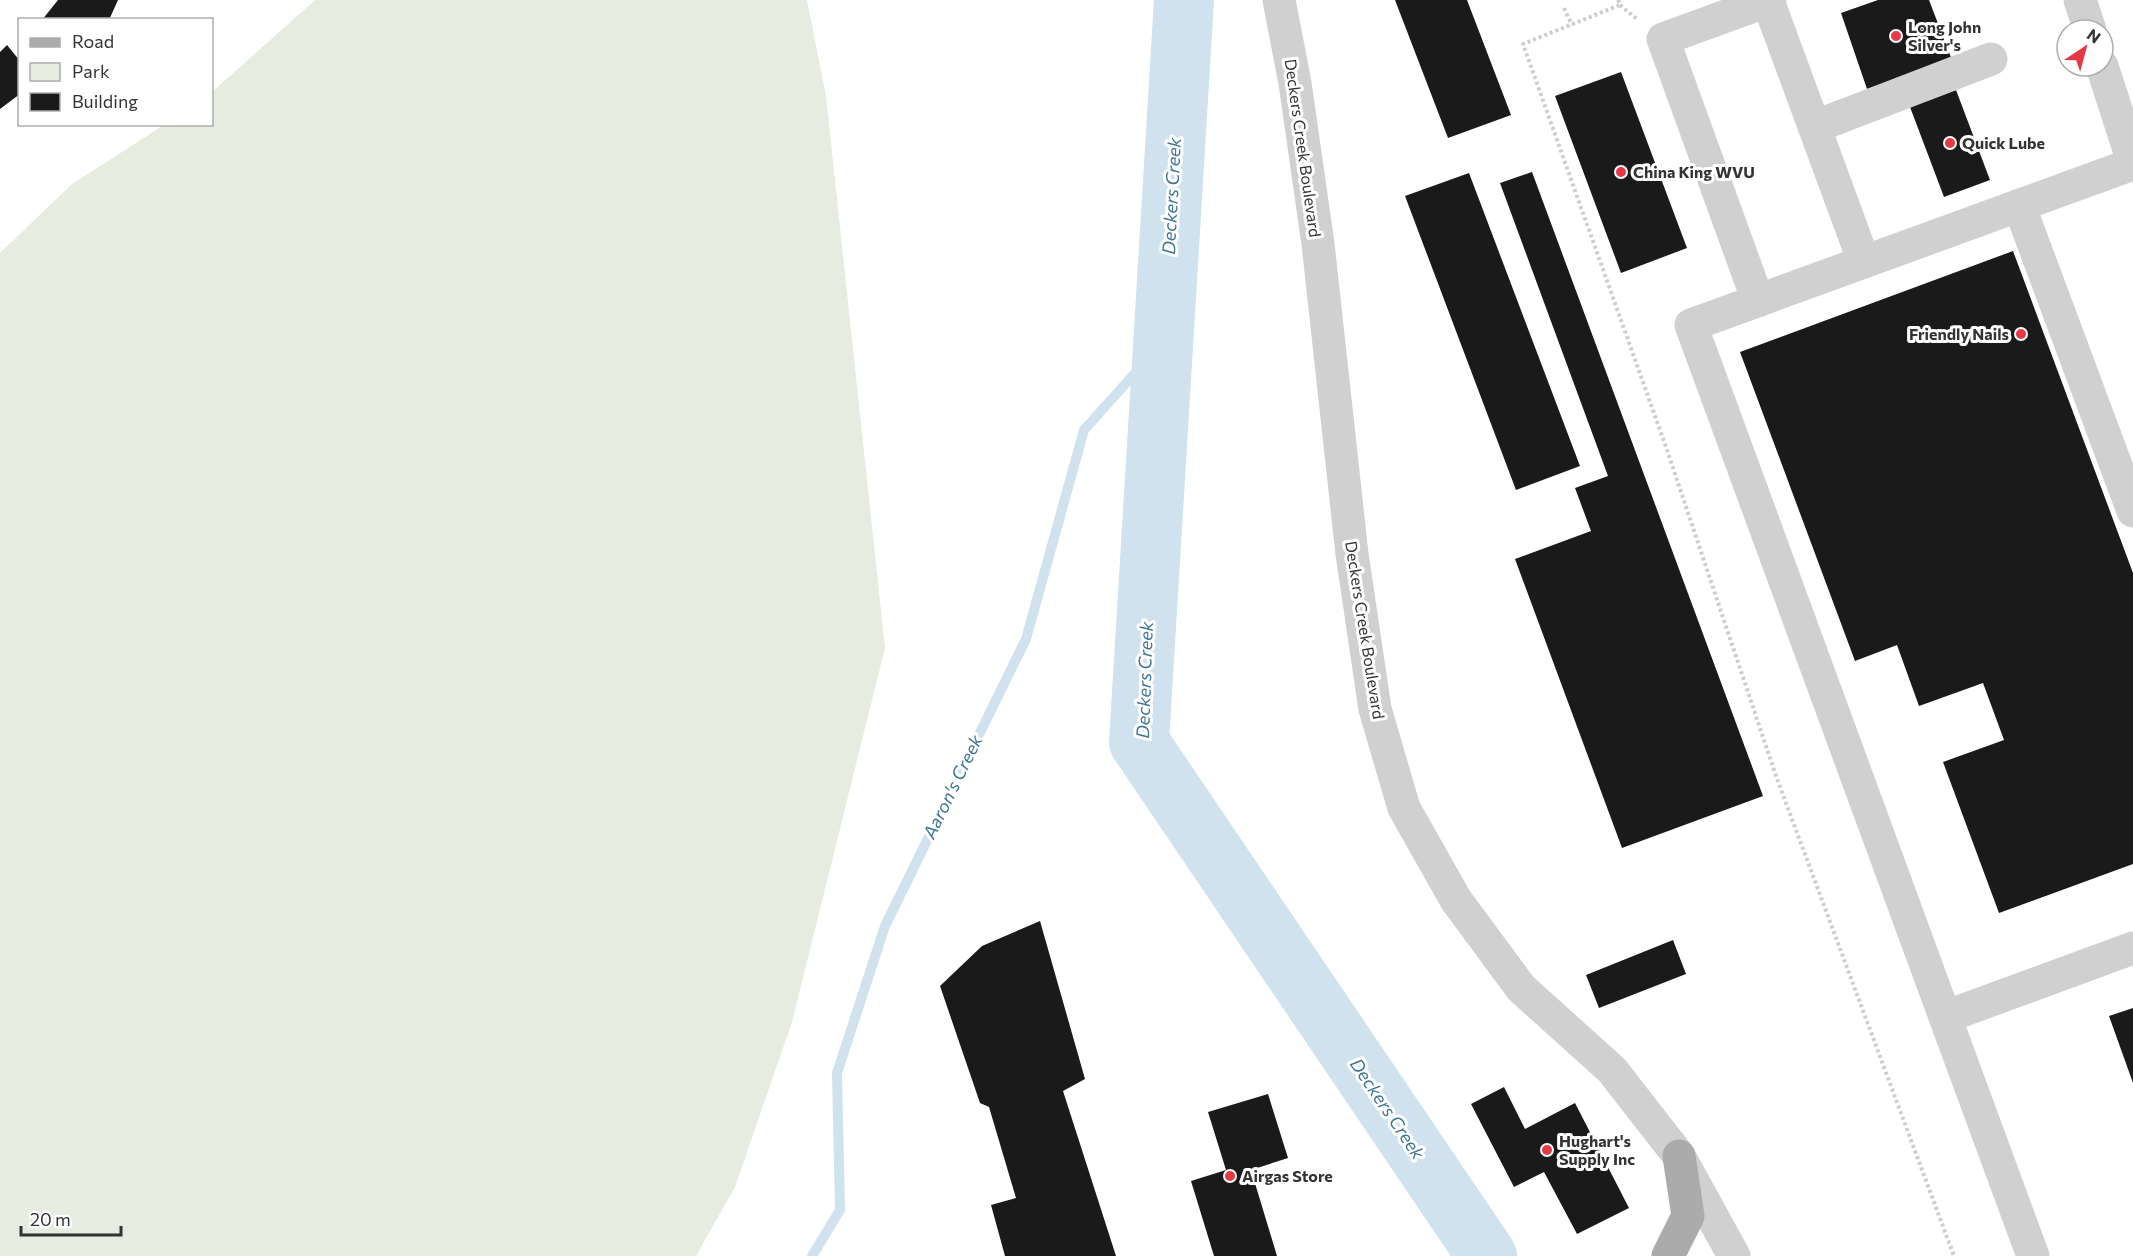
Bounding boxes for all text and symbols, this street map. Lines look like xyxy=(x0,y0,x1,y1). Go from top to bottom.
place label: Long John Silver's xyxy=(1908,17,1981,54)
legend xyxy=(18,18,213,126)
north arrow xyxy=(2055,18,2115,78)
text: N xyxy=(2084,24,2105,47)
marker: Long John Silver's xyxy=(1889,29,1903,43)
text: Road xyxy=(72,30,114,52)
street label: Deckers Creek Boulevard xyxy=(1282,58,1325,238)
text: Park xyxy=(72,60,110,82)
text: Building xyxy=(72,90,138,112)
place label: Quick Lube xyxy=(1962,133,2045,152)
water label: Deckers Creek xyxy=(1157,136,1185,255)
marker: Quick Lube xyxy=(1943,136,1957,150)
place label: China King WVU xyxy=(1633,162,1755,181)
marker: China King WVU xyxy=(1614,165,1628,179)
place label: Friendly Nails xyxy=(1909,324,2009,343)
marker: Friendly Nails xyxy=(2014,327,2028,341)
street label: Deckers Creek Boulevard xyxy=(1342,540,1389,720)
water label: Deckers Creek xyxy=(1131,620,1157,739)
water label: Aaron's Creek xyxy=(917,730,987,843)
water label: Deckers Creek xyxy=(1346,1054,1430,1164)
place label: Hughart's Supply Inc xyxy=(1559,1131,1635,1168)
marker: Hughart's Supply Inc xyxy=(1540,1143,1554,1157)
place label: Airgas Store xyxy=(1242,1166,1333,1185)
marker: Airgas Store xyxy=(1223,1169,1237,1183)
scale bar xyxy=(21,1199,122,1237)
text: 20 m xyxy=(30,1208,71,1230)

